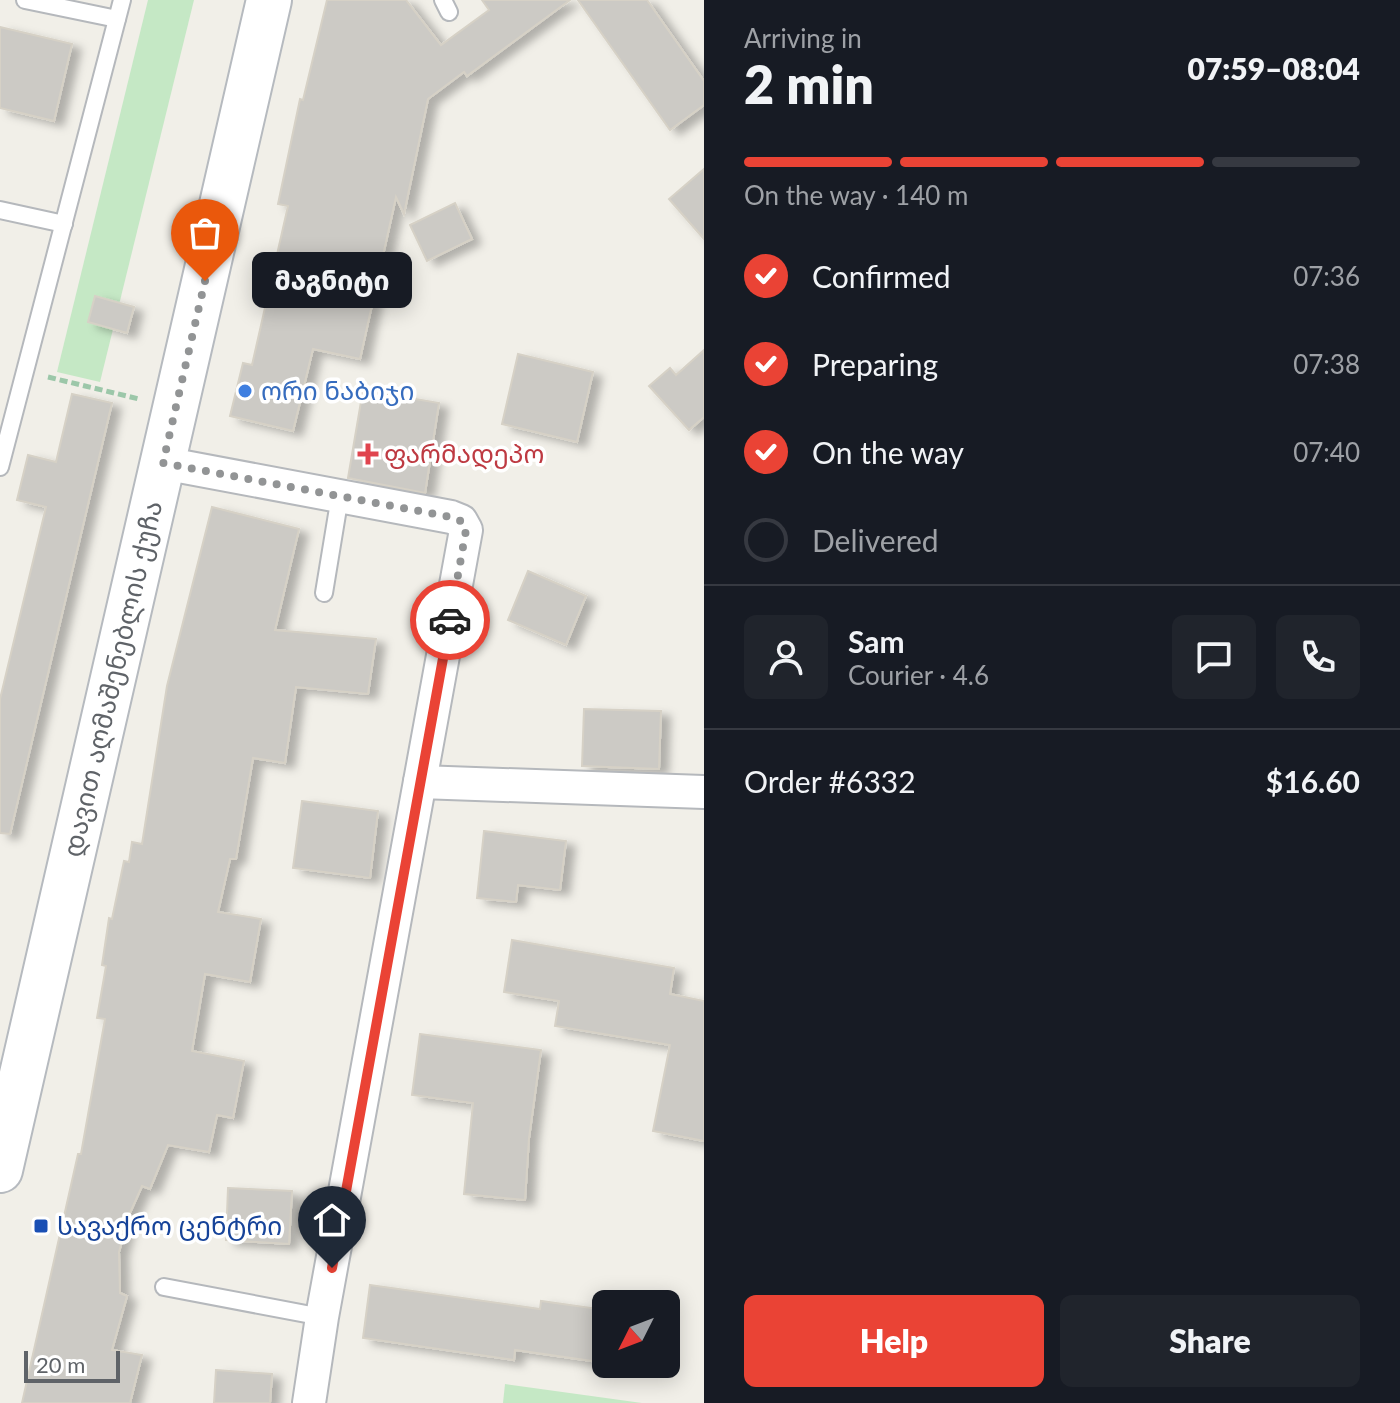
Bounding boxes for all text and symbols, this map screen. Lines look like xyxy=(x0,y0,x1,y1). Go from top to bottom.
text: Arriving in xyxy=(744,22,862,54)
text: 07:59–08:04 xyxy=(1187,50,1360,86)
text: 2 min xyxy=(744,53,874,115)
text: On the way · 140 m xyxy=(744,179,968,211)
pin xyxy=(171,199,239,281)
icon: bag xyxy=(183,211,227,255)
callout: მაგნიტი xyxy=(253,253,413,309)
icon: check xyxy=(744,254,788,298)
text: Confirmed xyxy=(812,258,951,294)
text: 07:36 xyxy=(1293,260,1360,292)
text: მაგნიტი xyxy=(274,264,390,296)
icon: check xyxy=(744,342,788,386)
text: Preparing xyxy=(812,346,938,382)
text: 07:38 xyxy=(1293,348,1360,380)
place label: ორი ნაბიჯი xyxy=(261,374,414,406)
marker: ორი ნაბიჯი xyxy=(236,382,254,400)
icon: check xyxy=(744,430,788,474)
text: On the way xyxy=(812,434,964,470)
text: 07:40 xyxy=(1293,436,1360,468)
place label: ფარმადეპო xyxy=(384,437,545,470)
marker: ფარმადეპო xyxy=(359,445,377,463)
street label: დავით აღმაშენებლის ქუჩა xyxy=(56,497,168,860)
text: Delivered xyxy=(812,522,939,558)
courier xyxy=(410,580,490,660)
icon: car xyxy=(428,598,472,642)
button: person xyxy=(744,615,828,699)
button: chat xyxy=(1172,615,1256,699)
button: phone xyxy=(1276,615,1360,699)
text: Sam xyxy=(848,623,905,659)
text: Courier · 4.6 xyxy=(848,659,989,691)
text: Order #6332 xyxy=(744,763,916,799)
text: $16.60 xyxy=(1266,763,1360,799)
pin xyxy=(298,1186,366,1268)
icon: home xyxy=(310,1198,354,1242)
place label: სავაქრო ცენტრი xyxy=(57,1209,282,1241)
marker: სავაქრო ცენტრი xyxy=(32,1217,50,1235)
north arrow xyxy=(592,1290,680,1378)
map controls xyxy=(592,1290,680,1378)
button: Help xyxy=(744,1295,1044,1387)
button: Share xyxy=(1060,1295,1360,1387)
scale bar xyxy=(24,1347,120,1383)
text: 20 m xyxy=(36,1351,85,1378)

